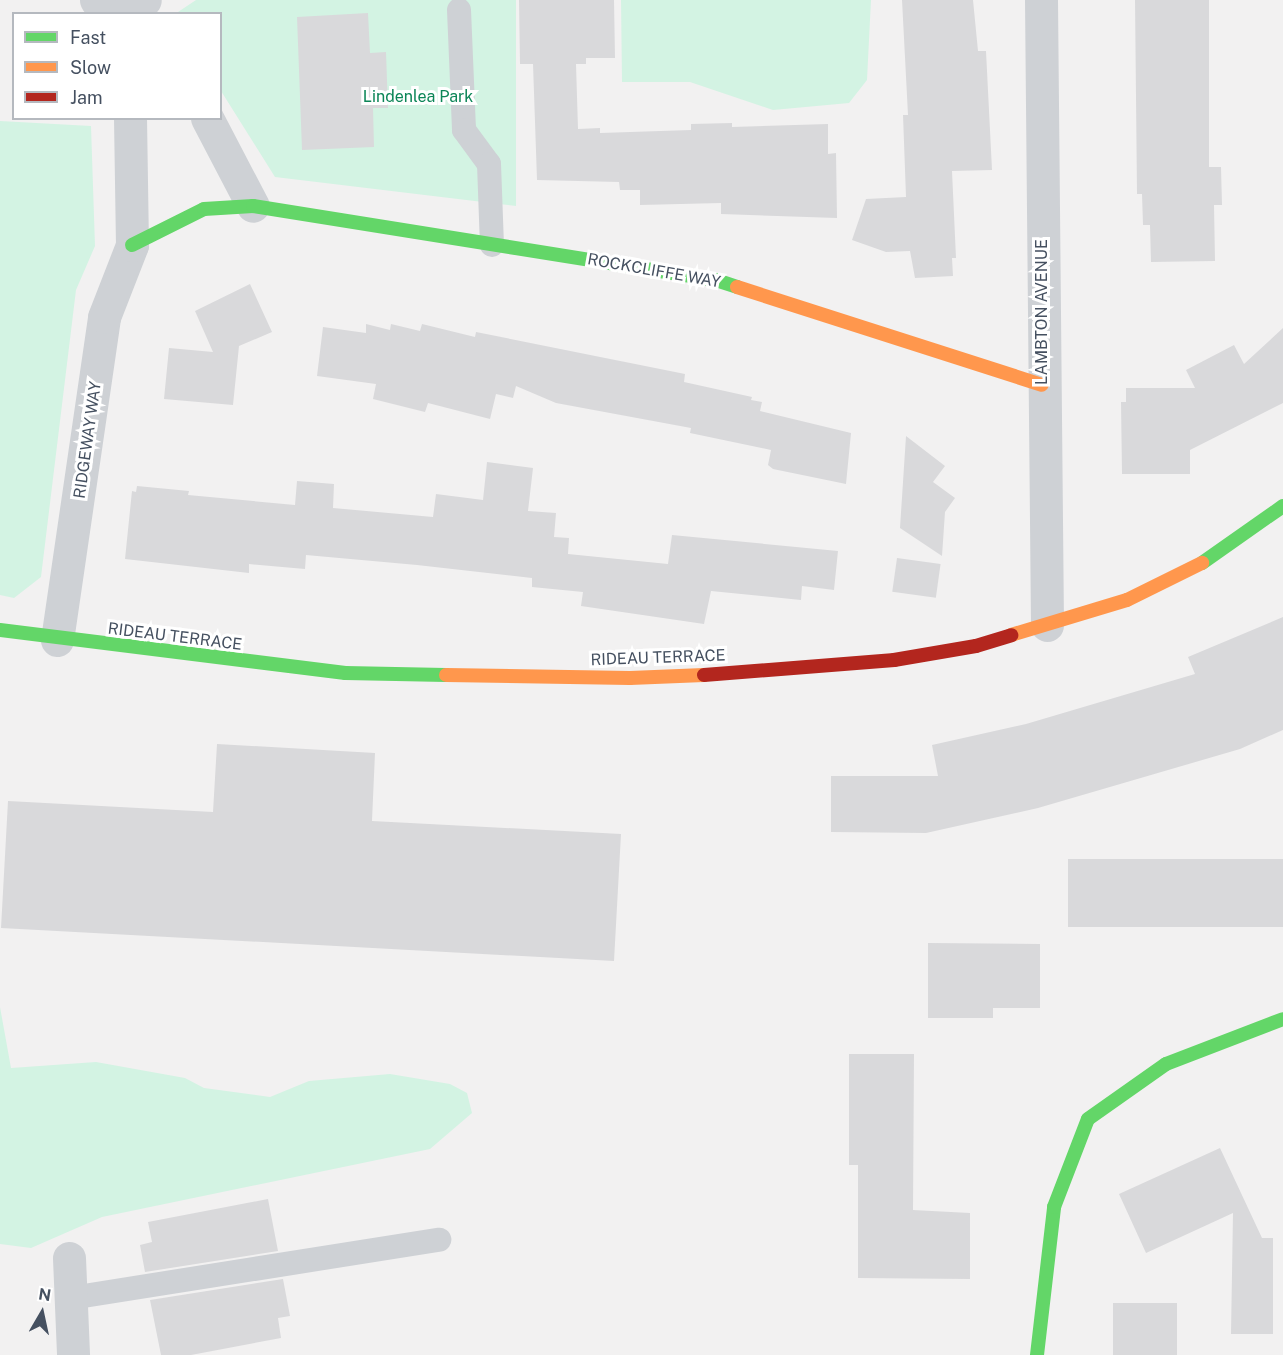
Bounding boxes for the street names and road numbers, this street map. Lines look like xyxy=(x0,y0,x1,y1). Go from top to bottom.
street label: LAMBTON AVENUE xyxy=(1032,239,1052,385)
street label: ROCKCLIFFE WAY xyxy=(586,250,722,292)
street label: RIDGEWAY WAY xyxy=(70,380,106,500)
street label: RIDEAU TERRACE xyxy=(107,619,243,655)
street label: RIDEAU TERRACE xyxy=(590,646,726,670)

